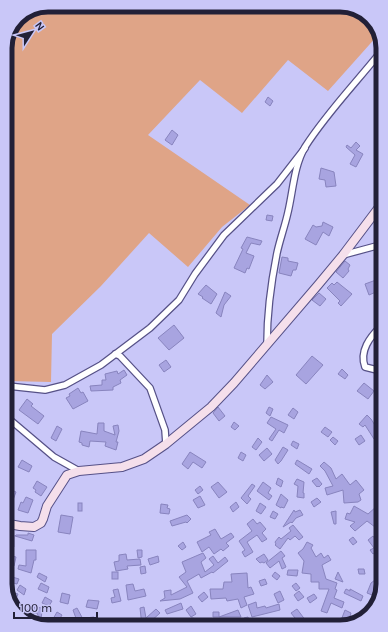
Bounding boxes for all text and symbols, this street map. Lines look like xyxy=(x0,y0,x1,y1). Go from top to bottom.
north arrow xyxy=(12,12,52,52)
text: N xyxy=(32,19,47,33)
scale bar xyxy=(14,594,97,620)
text: 100 m xyxy=(20,601,52,615)

